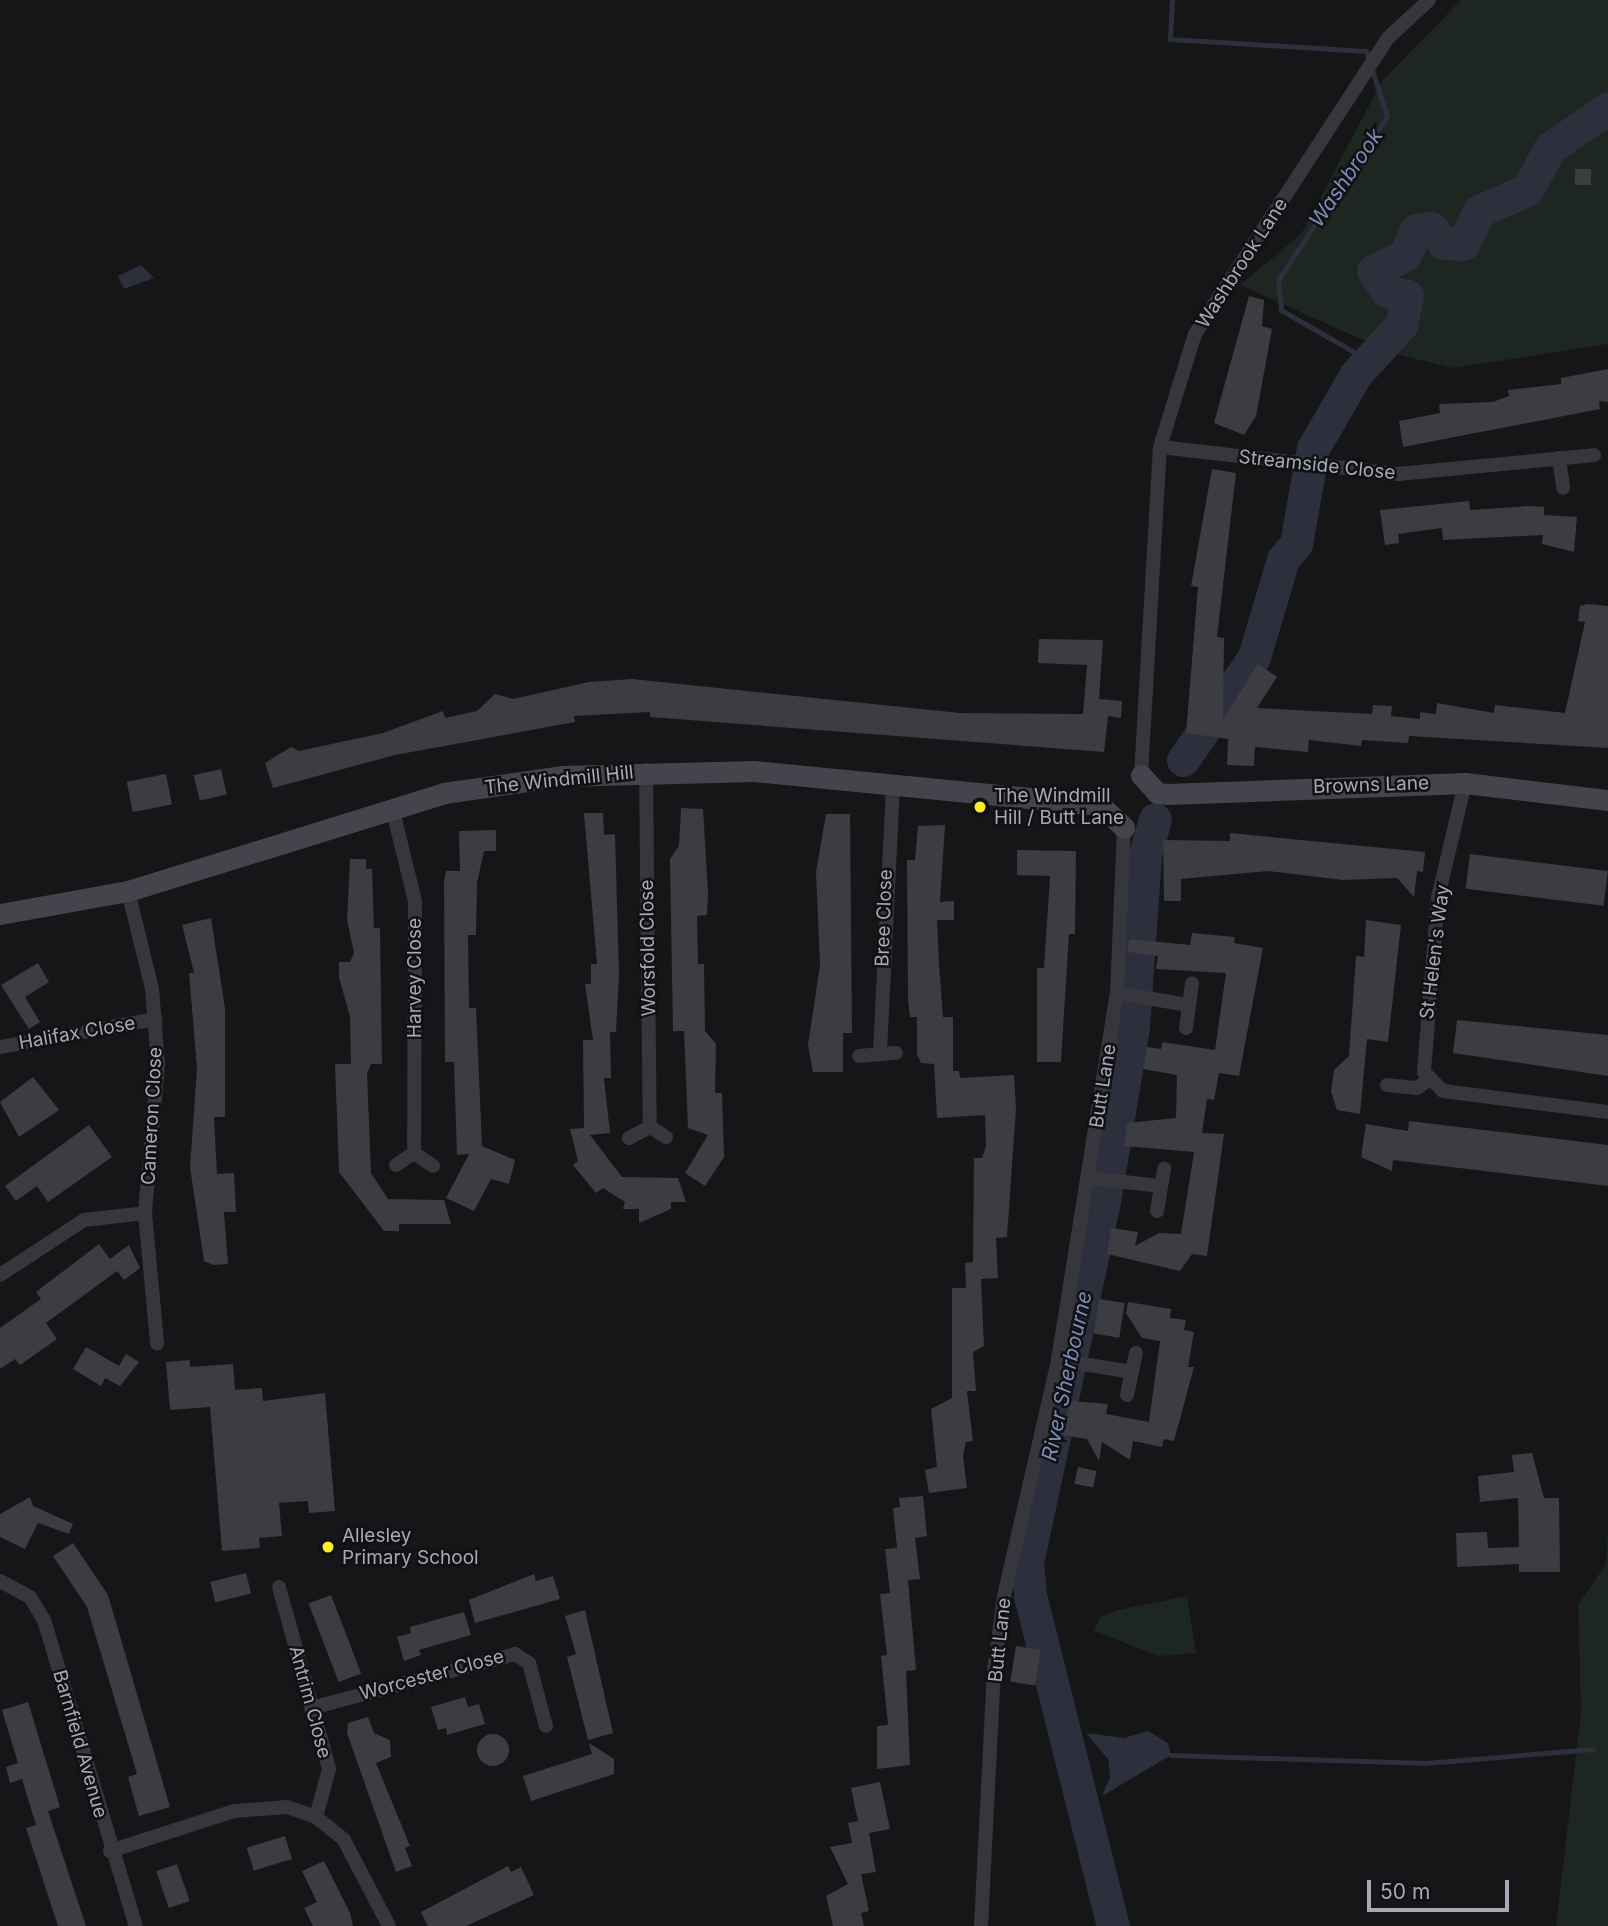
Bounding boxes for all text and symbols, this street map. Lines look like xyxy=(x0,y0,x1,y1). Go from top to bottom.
water label: Washbrook xyxy=(1304,124,1388,232)
street label: Washbrook Lane xyxy=(1191,194,1293,332)
street label: Streamside Close xyxy=(1237,445,1397,485)
street label: The Windmill Hill xyxy=(483,761,635,799)
street label: Browns Lane xyxy=(1313,772,1429,798)
place label: The Windmill Hill / Butt Lane xyxy=(994,785,1124,829)
marker: The Windmill Hill / Butt Lane xyxy=(972,799,988,815)
street label: Bree Close xyxy=(871,869,897,967)
street label: Worsfold Close xyxy=(635,879,661,1017)
street label: St Helen's Way xyxy=(1415,883,1455,1021)
street label: Harvey Close xyxy=(404,918,426,1038)
street label: Halifax Close xyxy=(17,1012,137,1054)
street label: Butt Lane xyxy=(1085,1042,1121,1130)
street label: Cameron Close xyxy=(137,1046,167,1186)
water label: River Sherbourne xyxy=(1037,1289,1097,1463)
place label: Allesley Primary School xyxy=(342,1525,479,1569)
marker: Allesley Primary School xyxy=(320,1539,336,1555)
street label: Butt Lane xyxy=(984,1597,1016,1683)
street label: Antrim Close xyxy=(284,1643,336,1761)
street label: Worcester Close xyxy=(357,1645,507,1705)
street label: Barnfield Avenue xyxy=(48,1667,112,1821)
scale bar xyxy=(1370,1867,1512,1911)
text: 50 m xyxy=(1380,1879,1430,1904)

